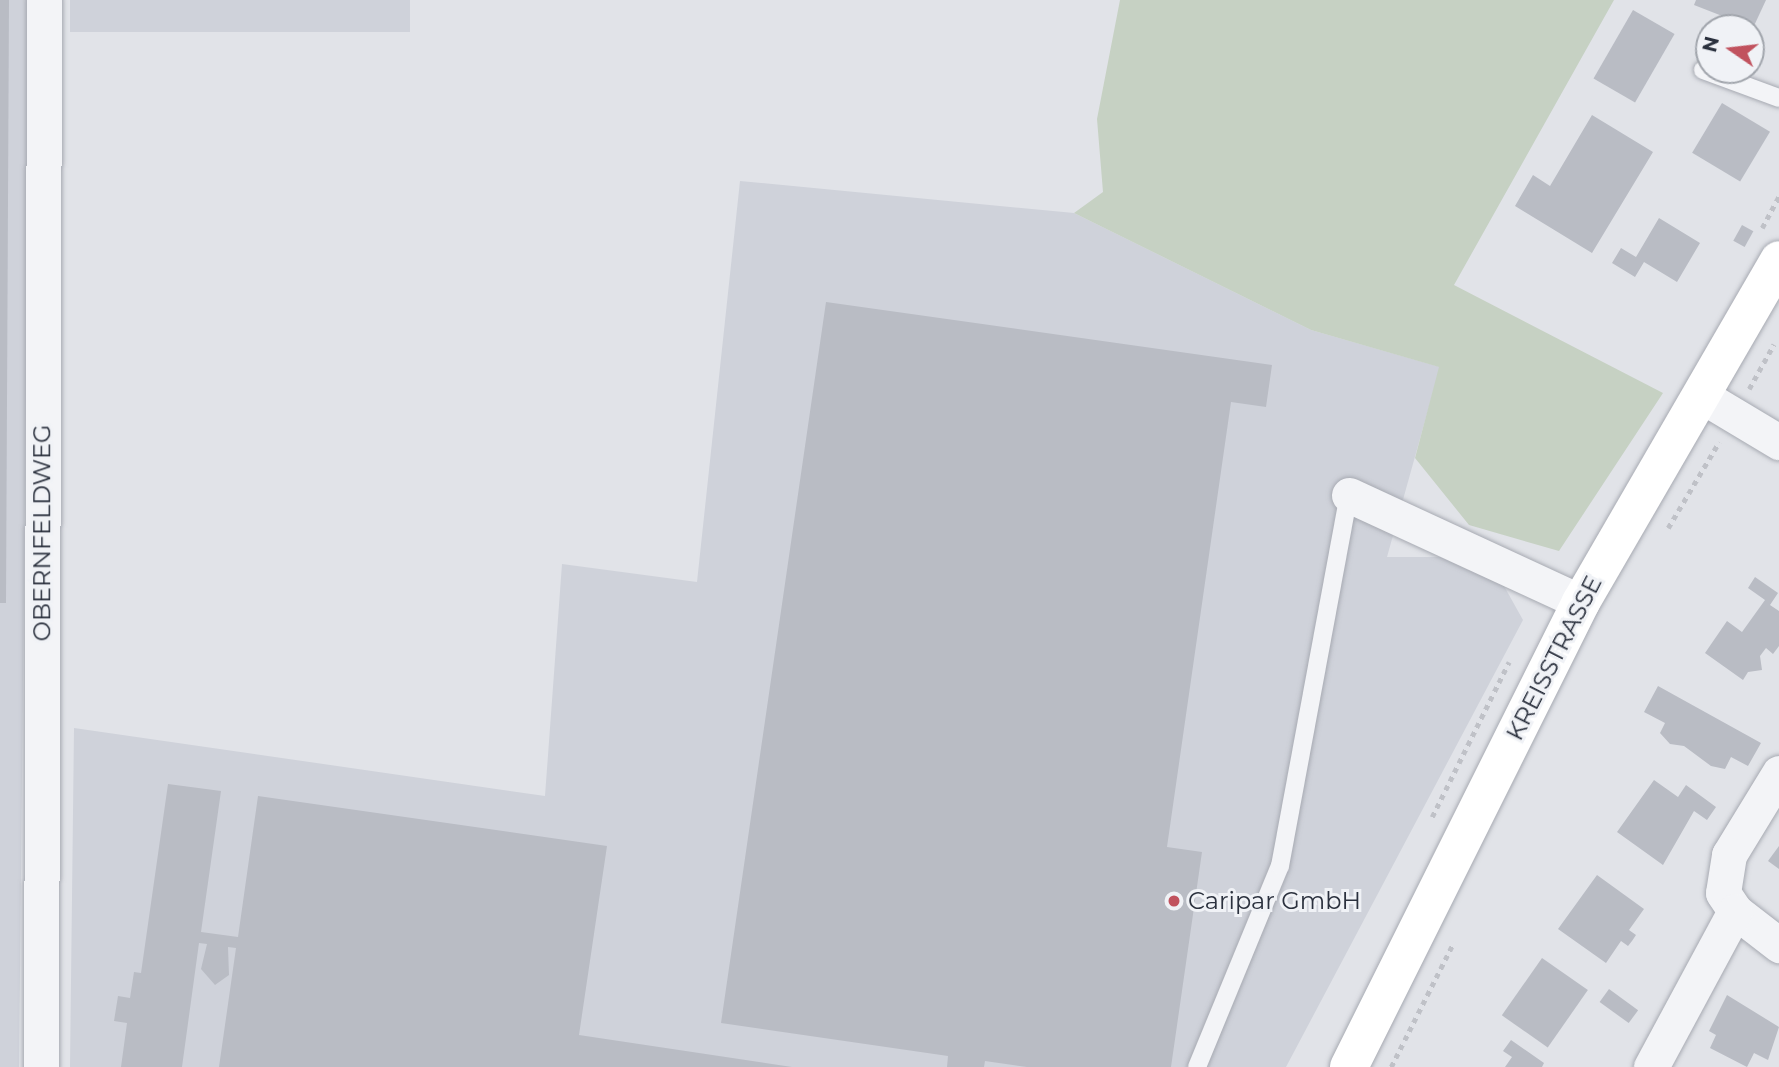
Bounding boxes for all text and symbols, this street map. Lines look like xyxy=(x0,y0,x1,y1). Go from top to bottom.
north arrow xyxy=(1695,14,1765,84)
text: N xyxy=(1698,34,1724,55)
street label: OBERNFELDWEG xyxy=(28,425,56,641)
street label: KREISSTRASSE xyxy=(1500,571,1608,745)
place label: Caripar GmbH xyxy=(1188,887,1361,915)
marker: Caripar GmbH xyxy=(1166,893,1182,909)

